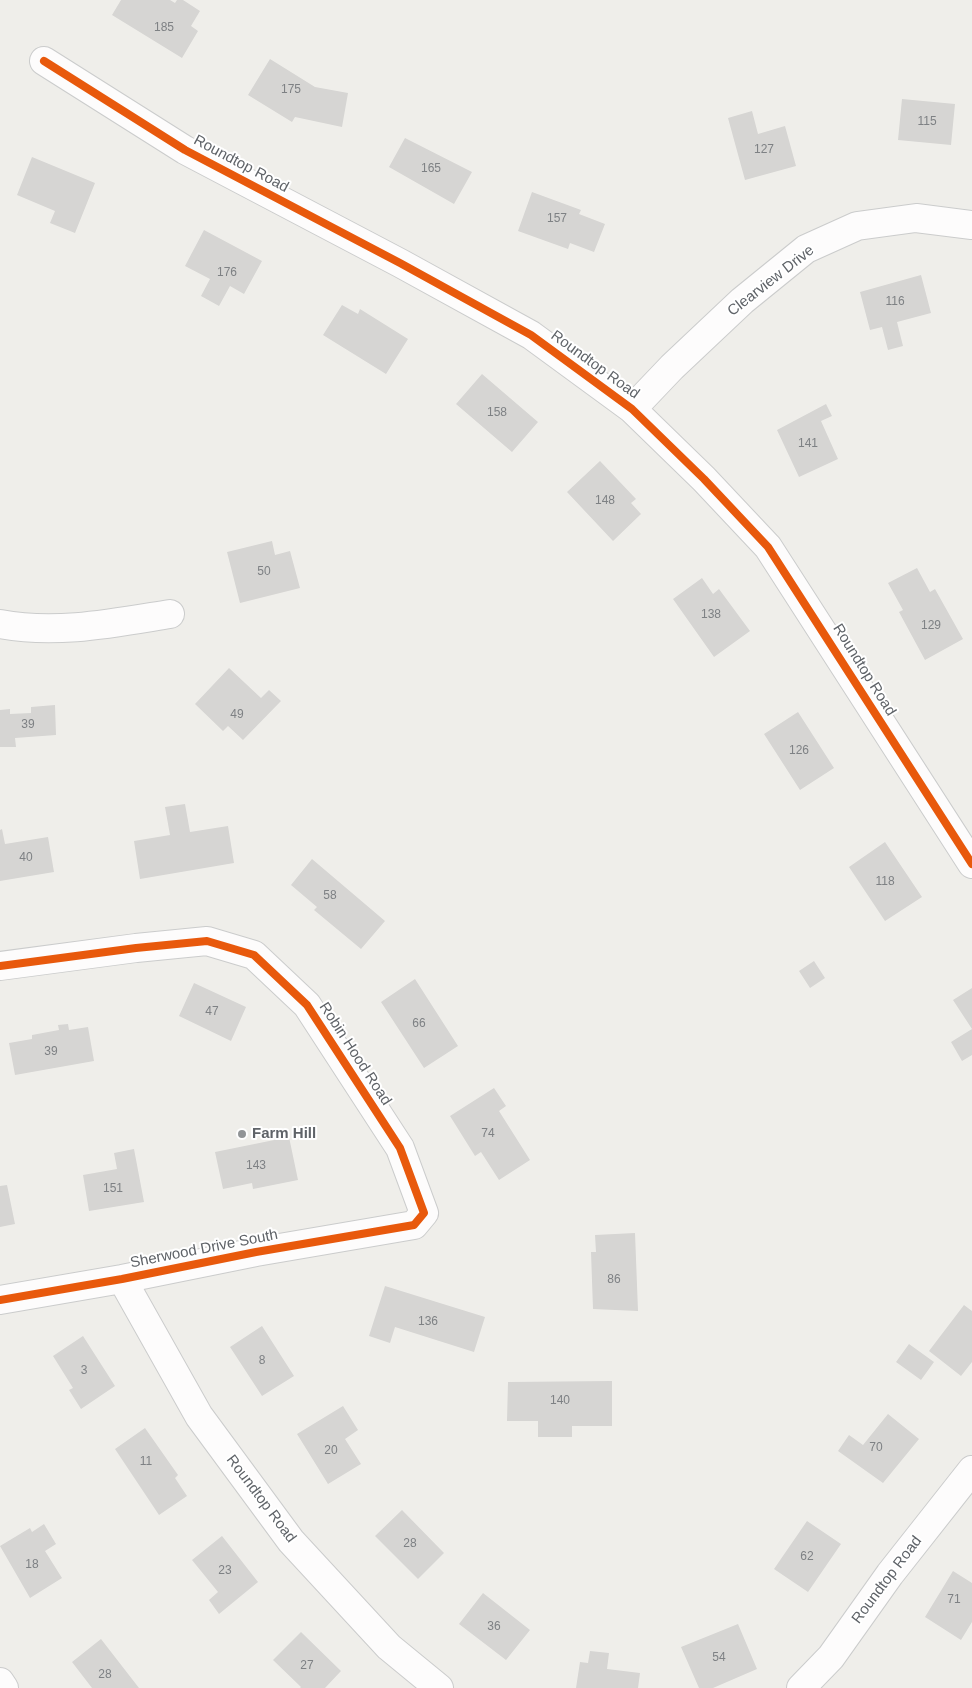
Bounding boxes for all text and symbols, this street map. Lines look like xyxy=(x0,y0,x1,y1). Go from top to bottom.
house number: 185 xyxy=(154,21,174,35)
house number: 175 xyxy=(281,83,301,97)
house number: 115 xyxy=(917,115,937,129)
street label: Roundtop Road xyxy=(190,131,292,197)
house number: 127 xyxy=(754,143,774,157)
house number: 165 xyxy=(421,162,441,176)
house number: 157 xyxy=(547,212,567,226)
street label: Clearview Drive xyxy=(724,242,818,320)
house number: 176 xyxy=(217,266,237,280)
house number: 116 xyxy=(885,295,905,309)
street label: Roundtop Road xyxy=(547,327,643,403)
house number: 158 xyxy=(487,406,507,420)
house number: 141 xyxy=(798,437,818,451)
house number: 148 xyxy=(595,494,615,508)
house number: 50 xyxy=(257,565,271,579)
house number: 138 xyxy=(701,608,721,622)
house number: 129 xyxy=(921,619,941,633)
street label: Roundtop Road xyxy=(829,621,899,719)
house number: 49 xyxy=(230,708,244,722)
house number: 39 xyxy=(21,718,35,732)
house number: 126 xyxy=(789,744,809,758)
house number: 40 xyxy=(19,851,33,865)
house number: 118 xyxy=(875,875,895,889)
house number: 58 xyxy=(323,889,337,903)
street label: Robin Hood Road xyxy=(315,999,395,1109)
house number: 47 xyxy=(205,1005,219,1019)
house number: 66 xyxy=(412,1017,426,1031)
house number: 39 xyxy=(44,1045,58,1059)
place label: Farm Hill xyxy=(252,1125,316,1143)
house number: 74 xyxy=(481,1127,495,1141)
marker: Farm Hill xyxy=(236,1128,248,1140)
house number: 143 xyxy=(246,1159,266,1173)
house number: 151 xyxy=(103,1182,123,1196)
street label: Sherwood Drive South xyxy=(129,1226,279,1272)
house number: 86 xyxy=(607,1273,621,1287)
house number: 136 xyxy=(418,1315,438,1329)
house number: 8 xyxy=(259,1354,265,1368)
house number: 3 xyxy=(81,1364,87,1378)
house number: 140 xyxy=(550,1394,570,1408)
house number: 70 xyxy=(869,1441,883,1455)
house number: 20 xyxy=(324,1444,338,1458)
street label: Roundtop Road xyxy=(222,1452,300,1546)
house number: 11 xyxy=(140,1455,152,1469)
street label: Roundtop Road xyxy=(848,1533,926,1627)
house number: 28 xyxy=(403,1537,417,1551)
house number: 62 xyxy=(800,1550,814,1564)
house number: 18 xyxy=(25,1558,39,1572)
house number: 23 xyxy=(218,1564,232,1578)
house number: 71 xyxy=(947,1593,961,1607)
house number: 36 xyxy=(487,1620,501,1634)
house number: 54 xyxy=(712,1651,726,1665)
house number: 27 xyxy=(300,1659,314,1673)
house number: 28 xyxy=(98,1668,112,1682)

